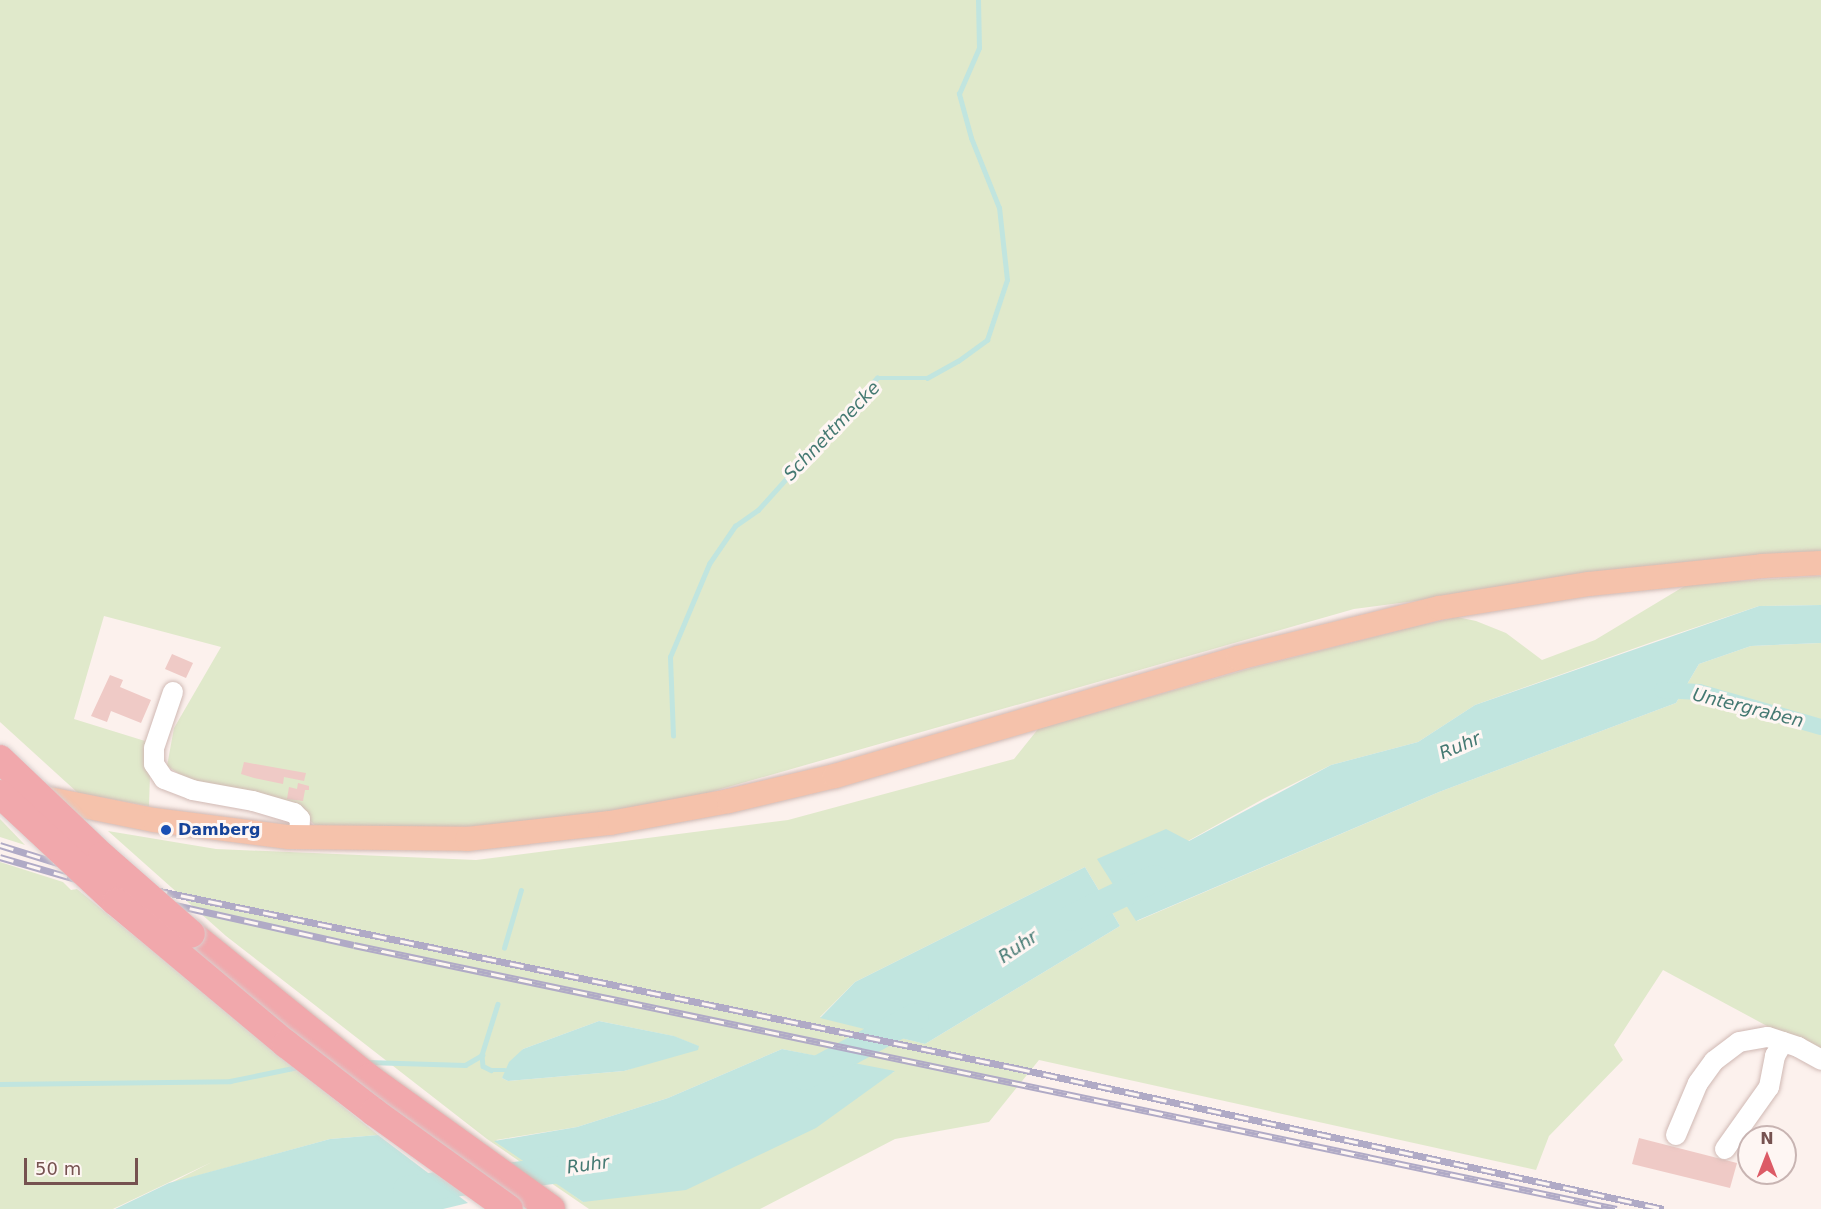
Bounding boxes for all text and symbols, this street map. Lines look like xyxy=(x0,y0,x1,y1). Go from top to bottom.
water label: Schnettmecke xyxy=(779,377,885,485)
water label: Untergraben xyxy=(1690,684,1806,732)
water label: Ruhr xyxy=(1436,728,1484,764)
place label: Damberg xyxy=(178,820,260,840)
marker: Damberg xyxy=(159,823,173,837)
water label: Ruhr xyxy=(994,926,1042,968)
north arrow xyxy=(1737,1125,1797,1185)
text: N xyxy=(1760,1129,1774,1148)
scale bar xyxy=(27,1146,141,1184)
water label: Ruhr xyxy=(565,1151,611,1179)
text: 50 m xyxy=(35,1158,81,1179)

